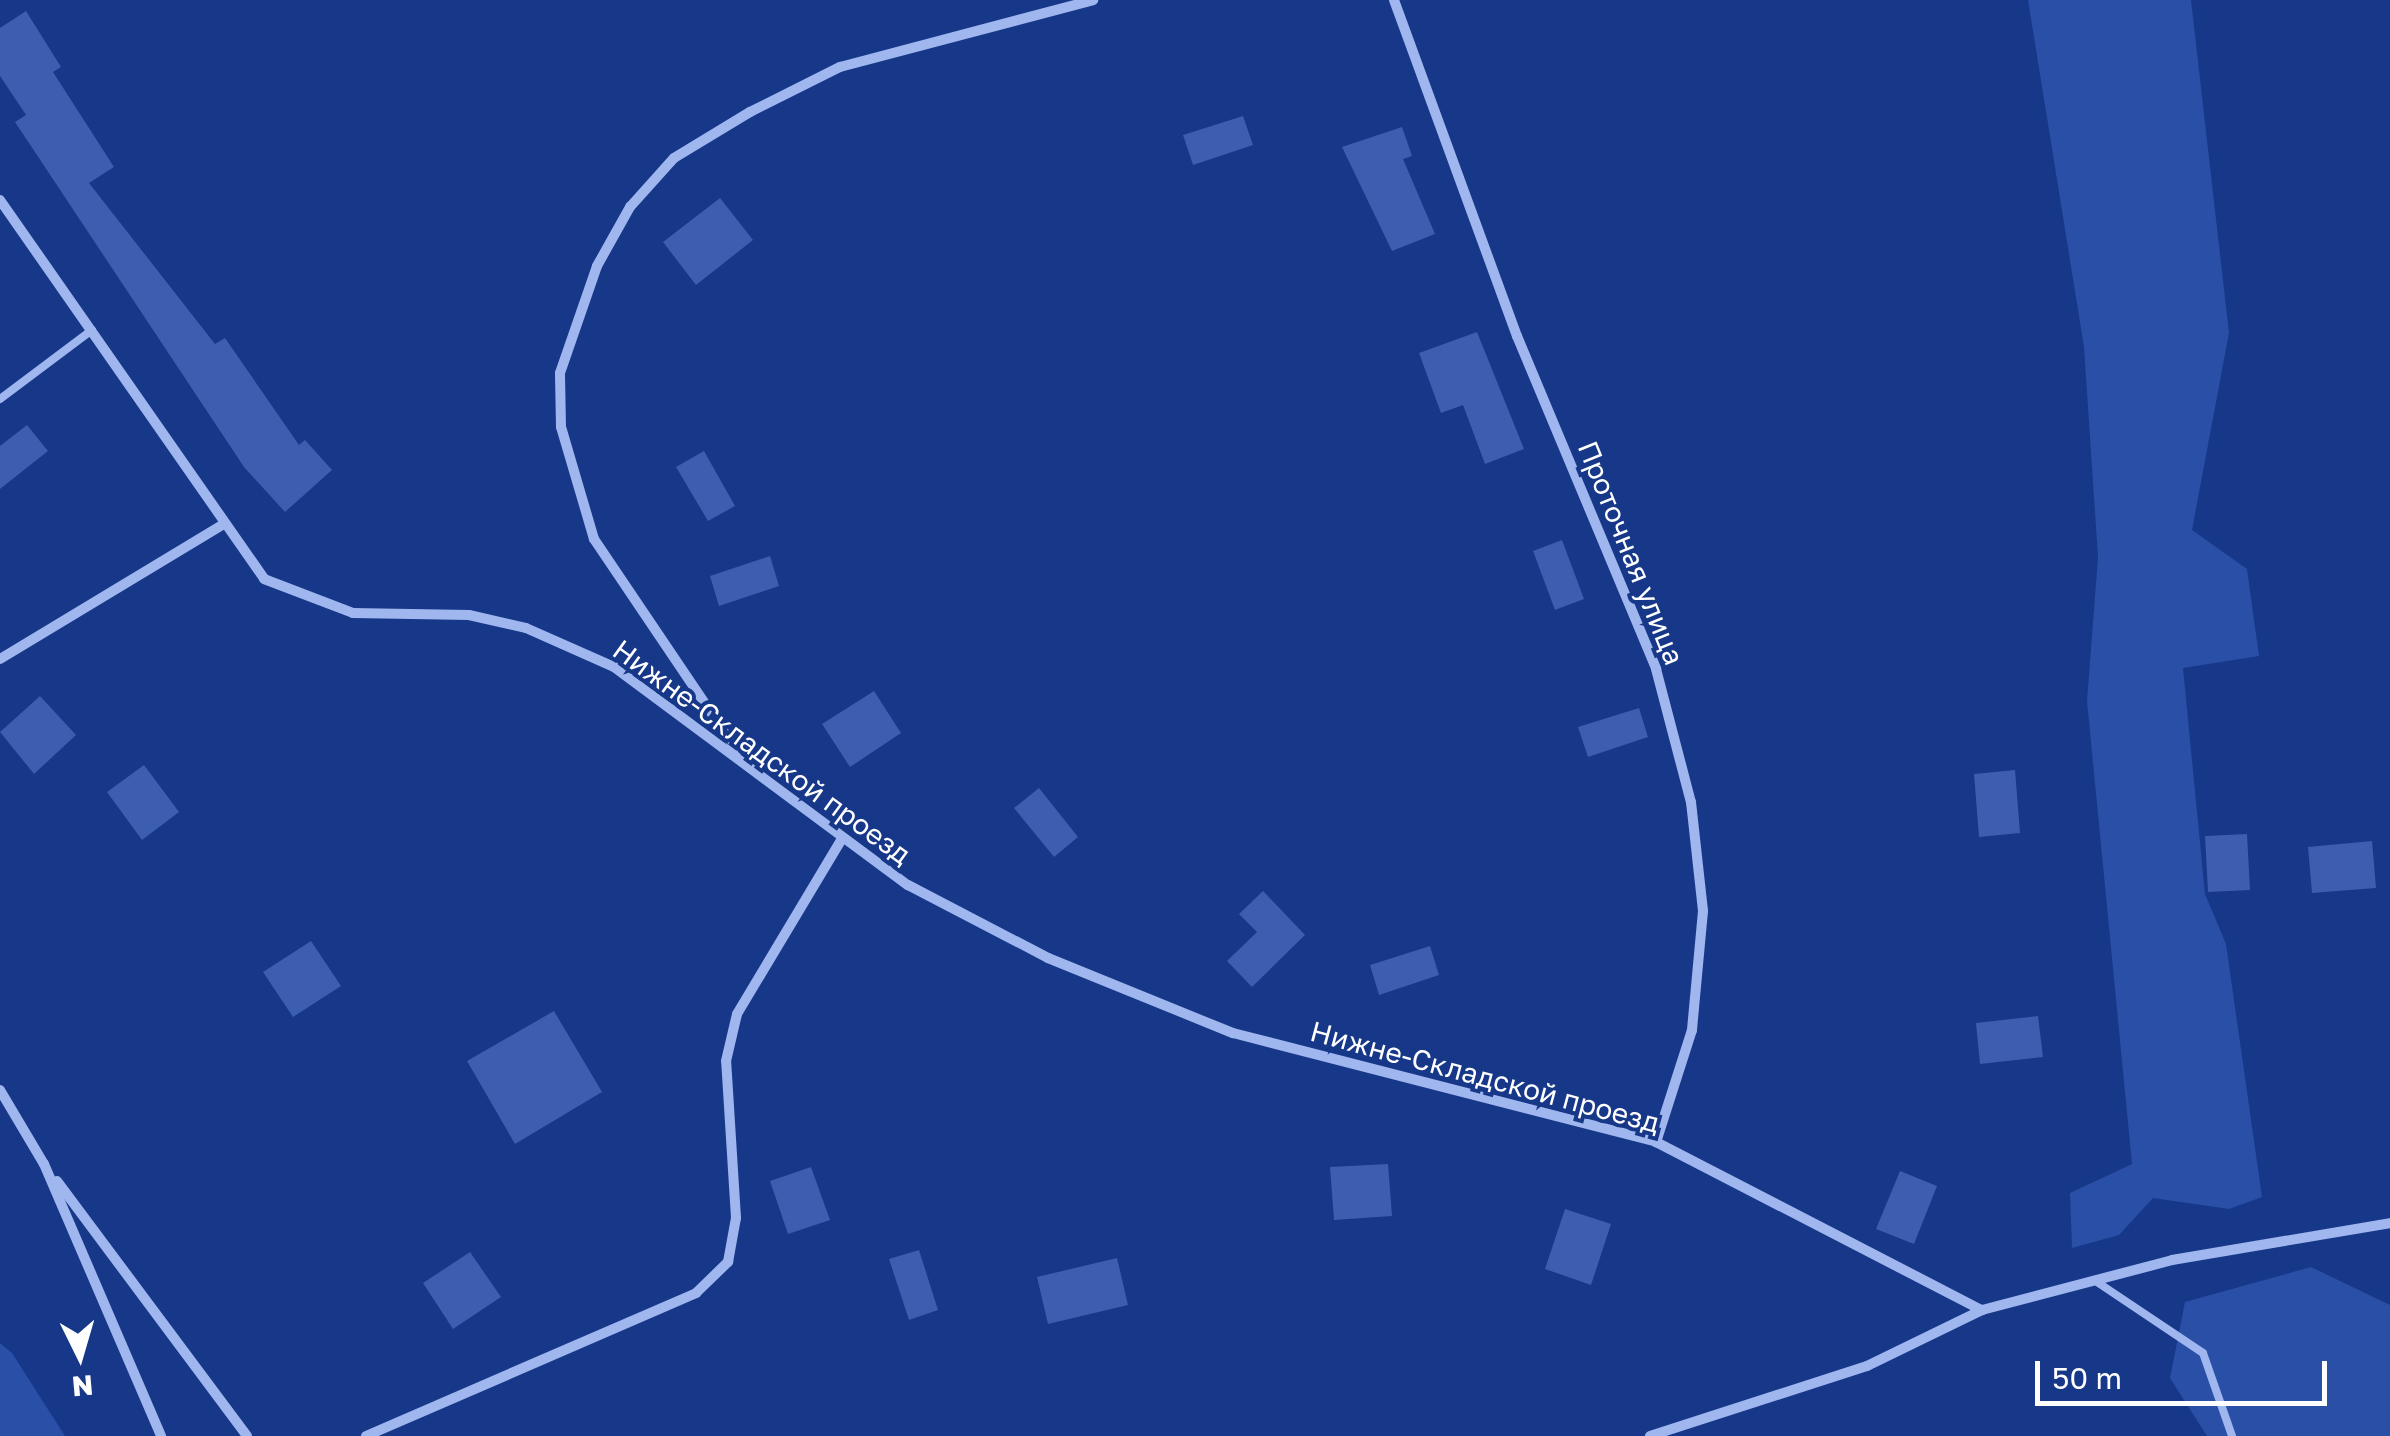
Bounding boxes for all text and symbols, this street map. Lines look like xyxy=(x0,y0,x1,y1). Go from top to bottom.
street label: Проточная улица xyxy=(1571,436,1691,670)
street label: Нижне-Складской проезд xyxy=(607,633,917,871)
street label: Нижне-Складской проезд xyxy=(1307,1014,1663,1140)
north arrow xyxy=(30,1306,130,1406)
scale bar xyxy=(2040,1341,2332,1403)
text: 50 m xyxy=(2052,1360,2122,1396)
text: N xyxy=(71,1369,95,1404)

